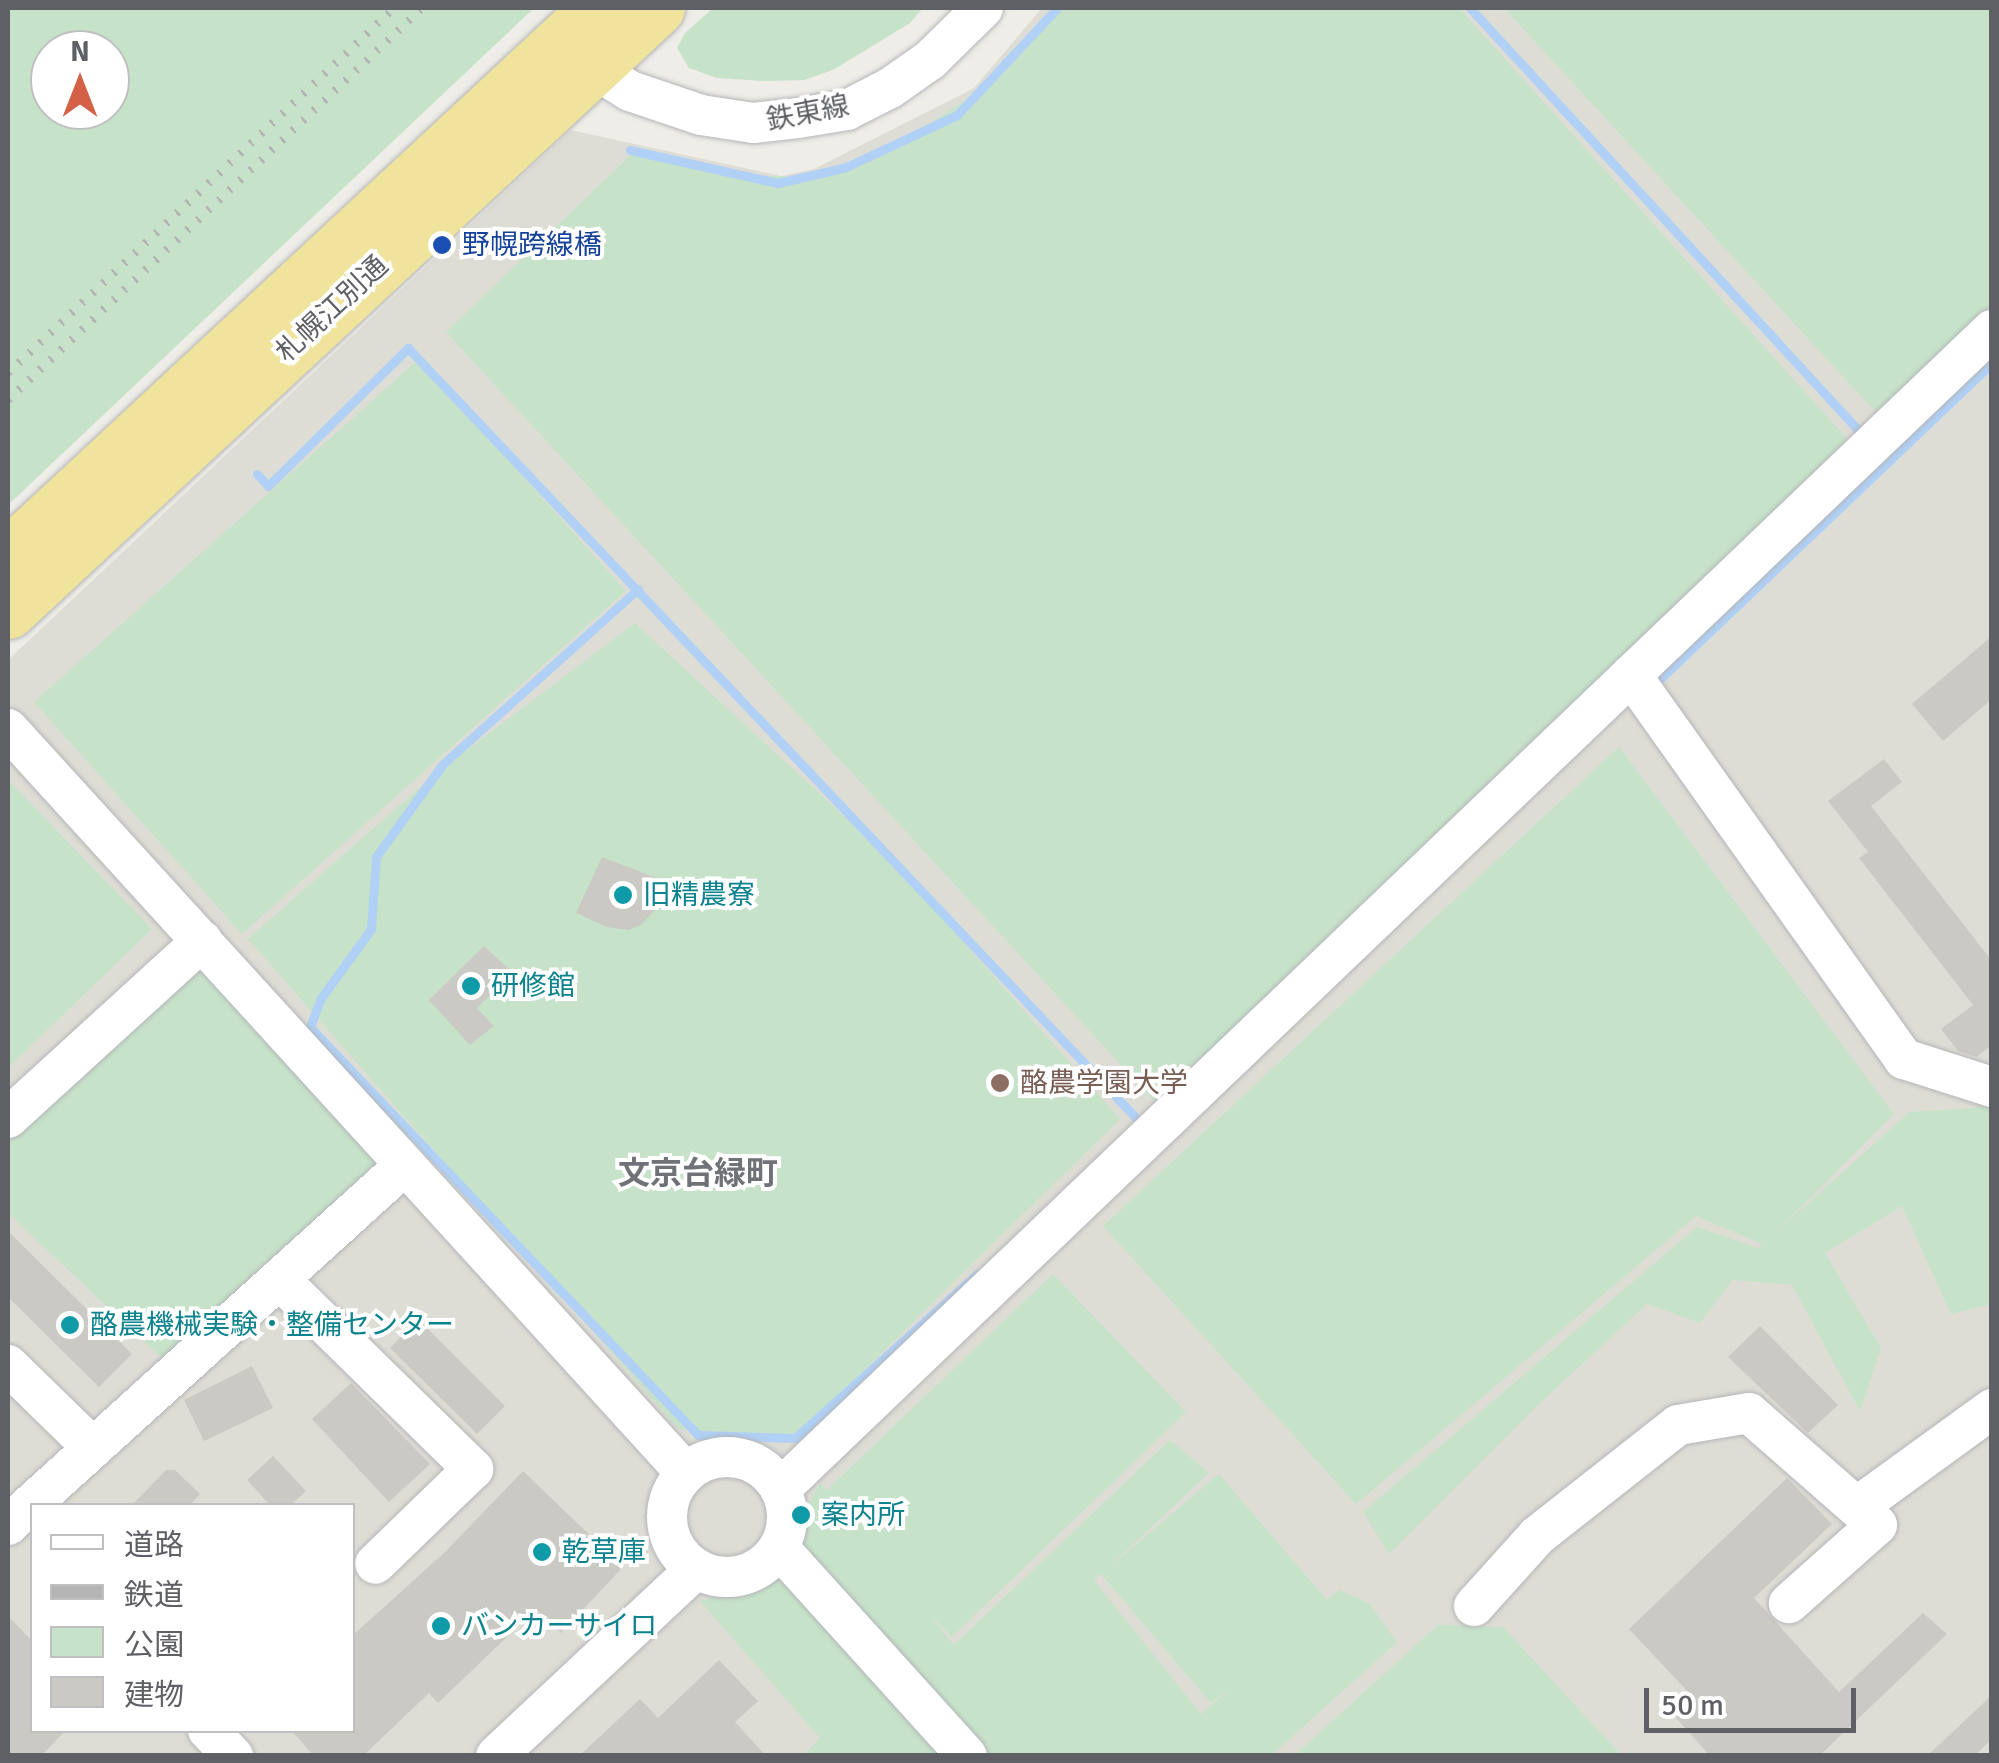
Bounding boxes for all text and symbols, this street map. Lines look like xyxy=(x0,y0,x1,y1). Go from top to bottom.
north arrow xyxy=(30,30,130,130)
text: N xyxy=(70,35,90,69)
street label: 鉄東線 xyxy=(764,88,852,138)
place label: 野幌跨線橋 xyxy=(462,228,602,262)
marker: 野幌跨線橋 xyxy=(431,234,453,256)
street label: 札幌江別通 xyxy=(269,249,395,369)
place label: 旧精農寮 xyxy=(643,878,755,912)
marker: 旧精農寮 xyxy=(612,884,634,906)
place label: 研修館 xyxy=(491,969,575,1003)
marker: 研修館 xyxy=(460,975,482,997)
place label: 酪農学園大学 xyxy=(1020,1066,1188,1100)
marker: 酪農学園大学 xyxy=(989,1072,1011,1094)
district label: 文京台緑町 xyxy=(618,1155,778,1193)
place label: 酪農機械実験・整備センター xyxy=(90,1308,454,1342)
marker: 酪農機械実験・整備センター xyxy=(59,1314,81,1336)
place label: 案内所 xyxy=(821,1498,905,1532)
legend xyxy=(30,1503,355,1733)
marker: 案内所 xyxy=(790,1504,812,1526)
text: 道路 xyxy=(124,1527,184,1564)
place label: 乾草庫 xyxy=(562,1535,646,1569)
marker: 乾草庫 xyxy=(531,1541,553,1563)
text: 鉄道 xyxy=(124,1577,184,1614)
place label: バンカーサイロ xyxy=(461,1609,657,1643)
marker: バンカーサイロ xyxy=(430,1615,452,1637)
text: 公園 xyxy=(124,1627,184,1664)
scale bar xyxy=(1649,1668,1862,1730)
text: 建物 xyxy=(124,1677,184,1714)
text: 50 m xyxy=(1661,1687,1724,1724)

